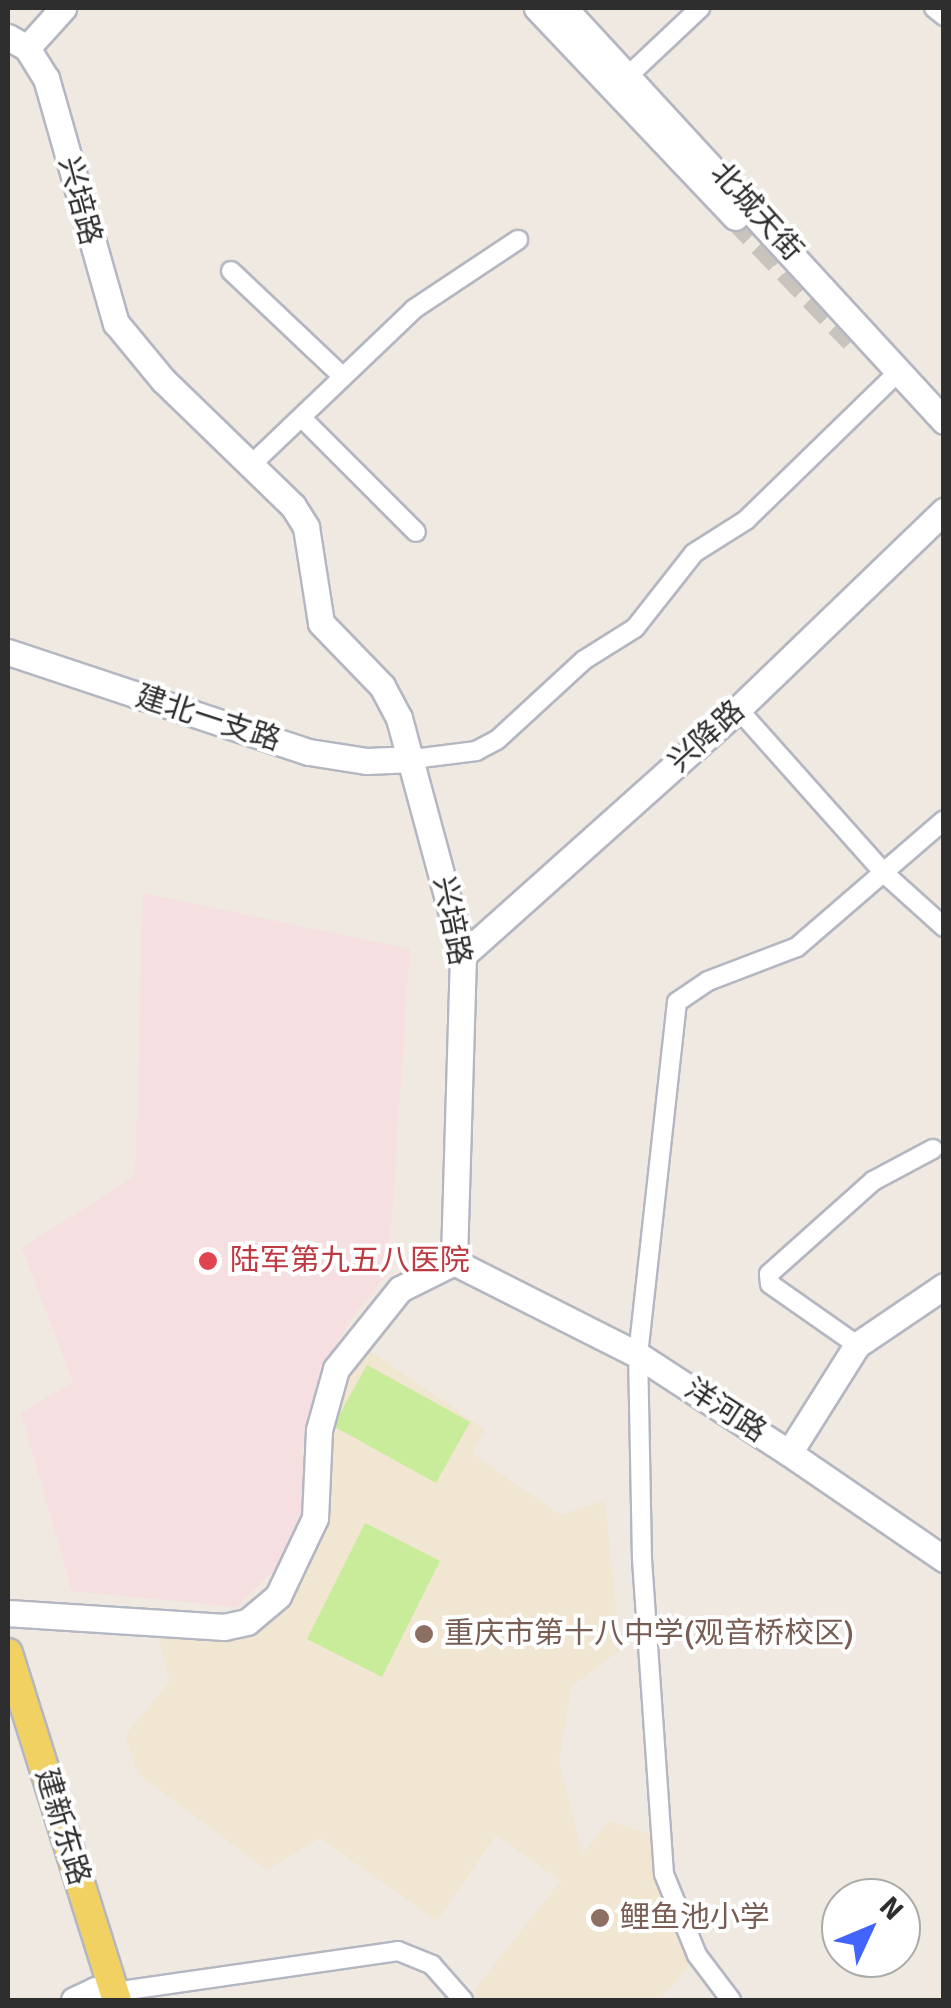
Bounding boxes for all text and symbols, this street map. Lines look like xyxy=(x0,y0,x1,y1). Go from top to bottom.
street label: 兴培路 xyxy=(50,153,108,249)
street label: 北城天街 xyxy=(702,155,810,269)
street label: 建北一支路 xyxy=(131,679,285,759)
street label: 兴降路 xyxy=(662,694,752,780)
street label: 兴培路 xyxy=(425,873,477,969)
place label: 陆军第九五八医院 xyxy=(230,1243,470,1279)
marker: 陆军第九五八医院 xyxy=(195,1248,221,1274)
street label: 洋河路 xyxy=(677,1371,773,1451)
place label: 重庆市第十八中学(观音桥校区) xyxy=(444,1616,854,1652)
marker: 重庆市第十八中学(观音桥校区) xyxy=(413,1623,435,1645)
street label: 建新东路 xyxy=(27,1764,97,1890)
north arrow xyxy=(821,1878,921,1978)
text: N xyxy=(872,1890,910,1927)
place label: 鲤鱼池小学 xyxy=(620,1900,770,1936)
marker: 鲤鱼池小学 xyxy=(589,1907,611,1929)

